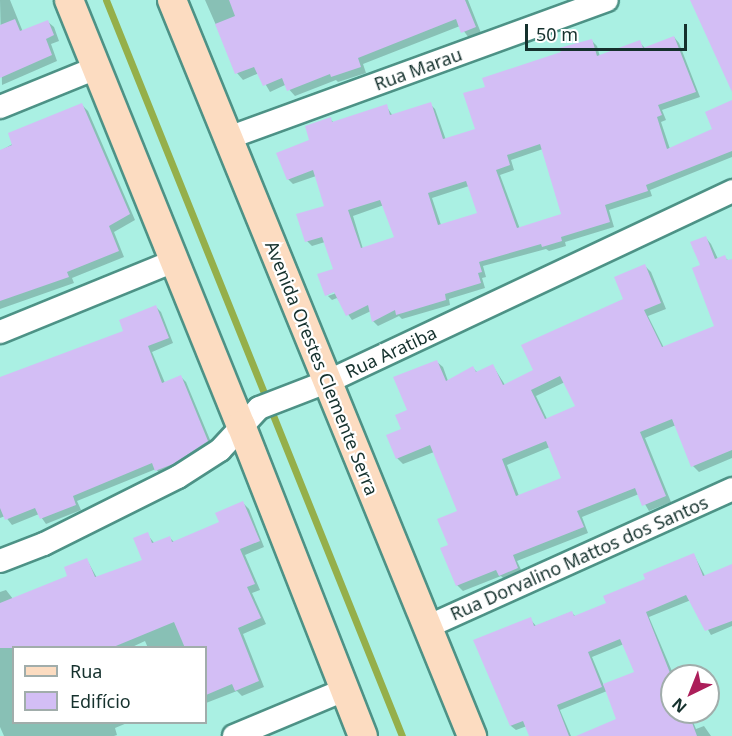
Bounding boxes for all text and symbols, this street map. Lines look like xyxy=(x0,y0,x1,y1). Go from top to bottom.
scale bar xyxy=(528,12,690,50)
text: 50 m xyxy=(536,22,578,46)
street label: Rua Marau xyxy=(371,43,465,95)
street label: Avenida Orestes Clemente Serra xyxy=(261,238,383,498)
street label: Rua Aratiba xyxy=(342,321,440,383)
street label: Rua Dorvalino Mattos dos Santos xyxy=(447,491,711,625)
legend xyxy=(12,646,207,724)
text: Rua xyxy=(70,659,102,683)
north arrow xyxy=(660,664,720,724)
text: Edifício xyxy=(70,689,131,713)
text: N xyxy=(667,693,691,718)

